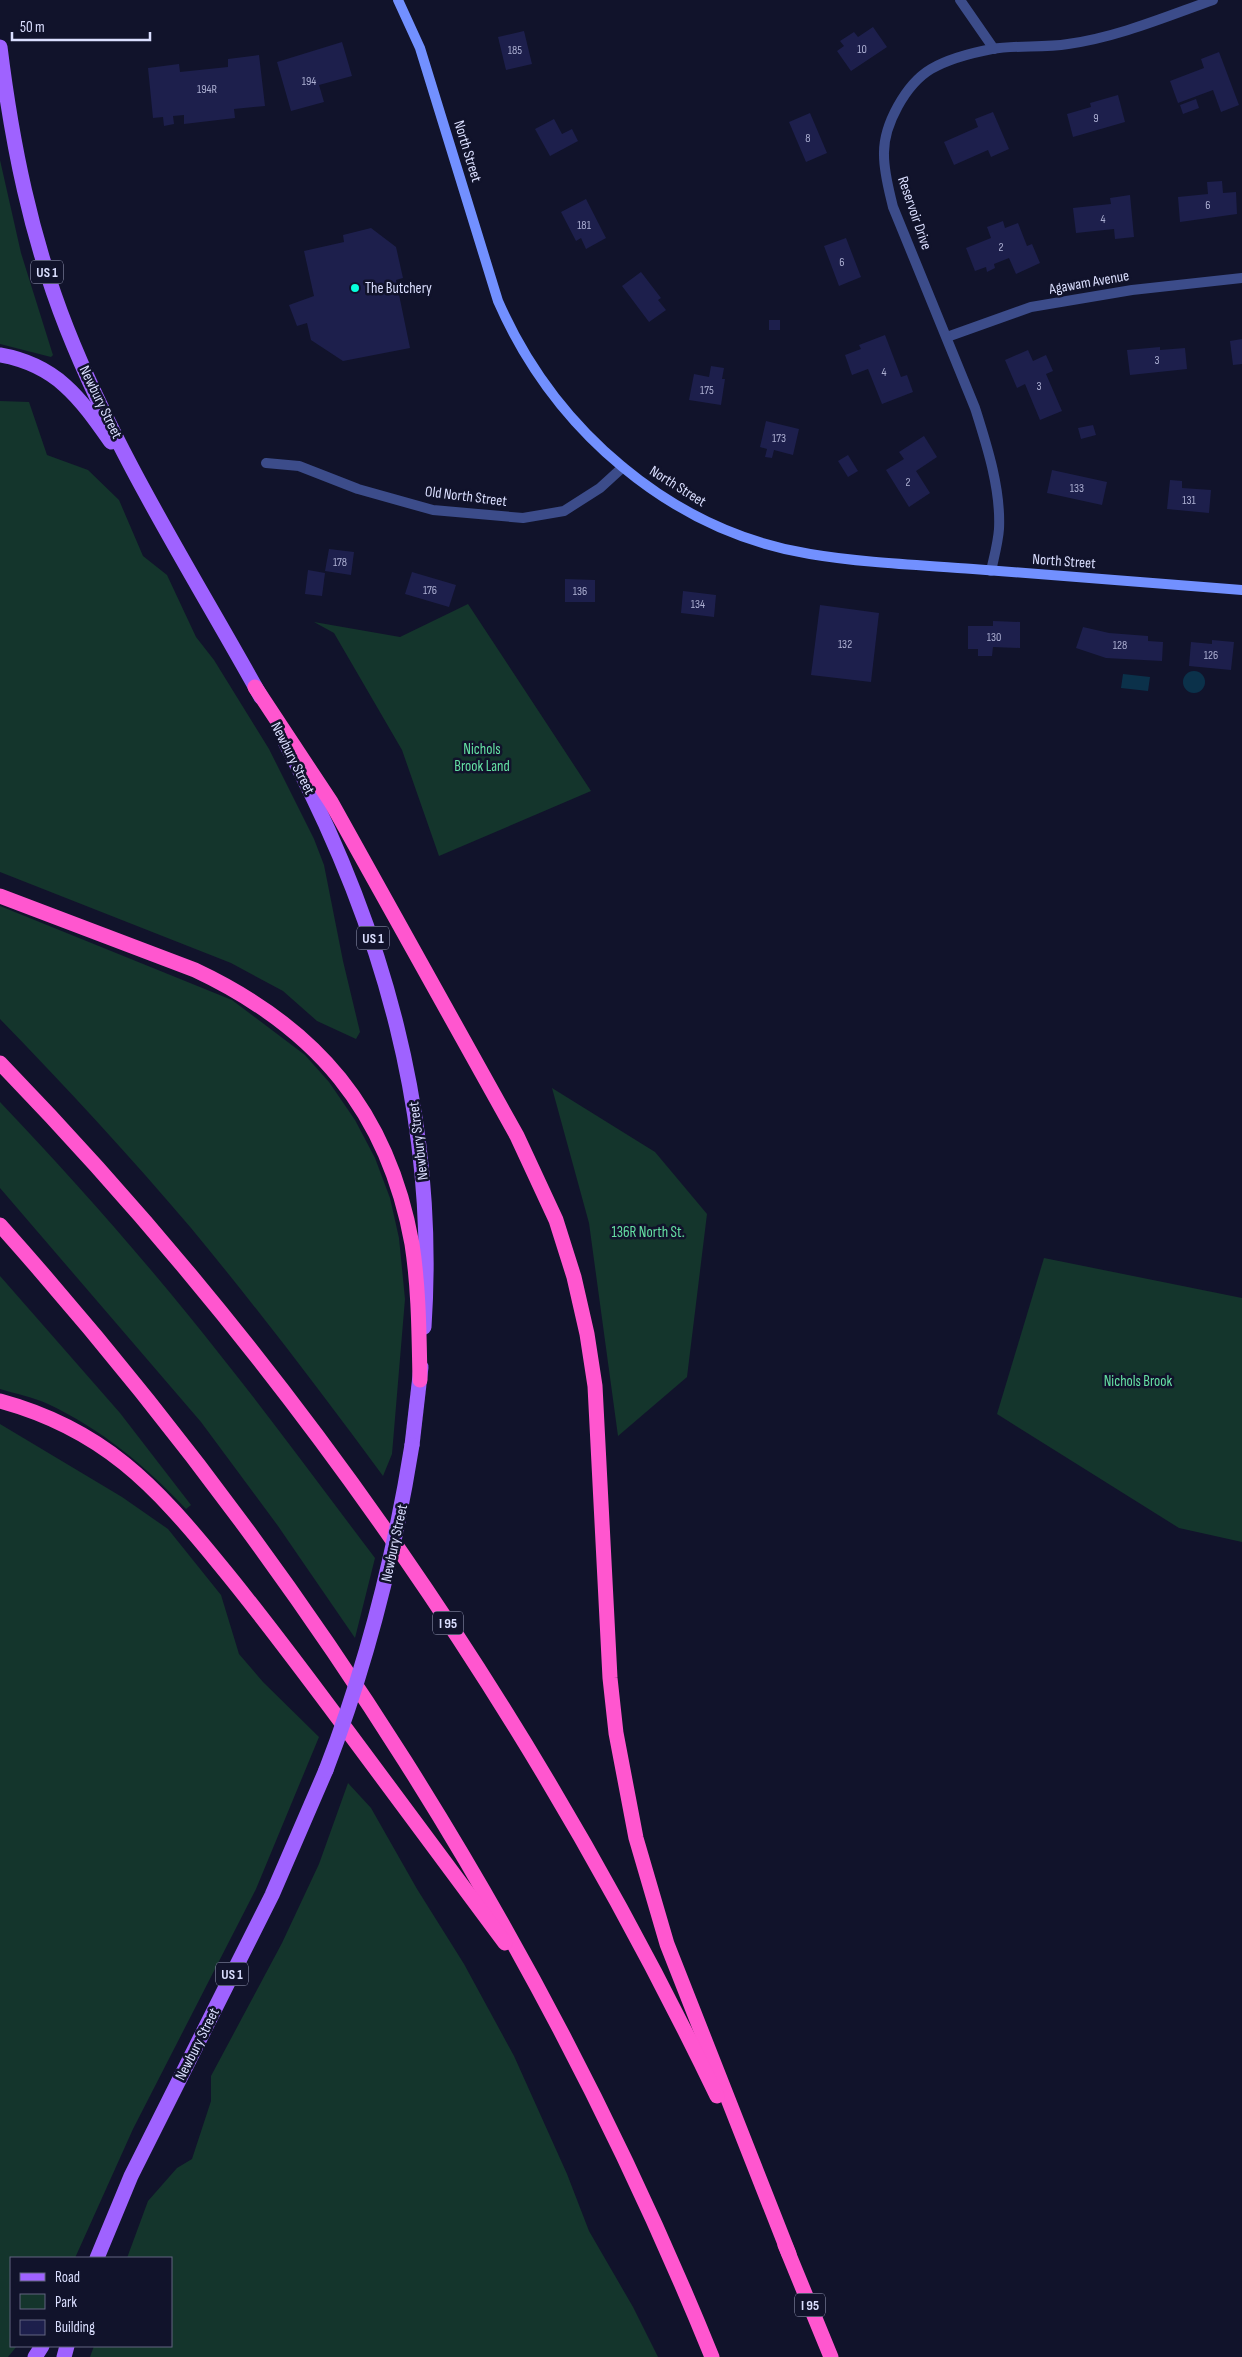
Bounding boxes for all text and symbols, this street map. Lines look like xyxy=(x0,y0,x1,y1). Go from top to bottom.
scale bar xyxy=(12,10,150,42)
text: 50 m xyxy=(20,18,45,37)
house number: 10 xyxy=(857,42,867,57)
house number: 185 xyxy=(508,43,522,58)
house number: 194 xyxy=(302,74,316,89)
house number: 194R xyxy=(197,82,217,97)
house number: 9 xyxy=(1093,111,1099,126)
street label: North Street xyxy=(449,118,486,185)
house number: 8 xyxy=(805,131,811,146)
street label: Reservoir Drive xyxy=(893,174,936,252)
house number: 6 xyxy=(1205,198,1211,213)
house number: 4 xyxy=(1100,212,1106,227)
house number: 181 xyxy=(577,218,592,233)
house number: 2 xyxy=(999,240,1004,255)
house number: 6 xyxy=(839,255,845,270)
road number: US 1 xyxy=(31,260,63,284)
street label: Agawam Avenue xyxy=(1047,266,1131,299)
place label: The Butchery xyxy=(365,279,432,298)
marker: The Butchery xyxy=(349,282,361,294)
house number: 3 xyxy=(1154,353,1160,368)
street label: Newbury Street xyxy=(75,363,127,442)
house number: 4 xyxy=(881,365,887,380)
house number: 3 xyxy=(1036,379,1042,394)
house number: 175 xyxy=(700,383,714,398)
house number: 173 xyxy=(772,431,786,446)
street label: North Street xyxy=(646,462,710,512)
house number: 2 xyxy=(906,475,911,490)
house number: 133 xyxy=(1070,481,1084,496)
street label: Old North Street xyxy=(424,482,508,511)
house number: 131 xyxy=(1182,493,1197,508)
street label: North Street xyxy=(1032,550,1097,573)
house number: 178 xyxy=(333,555,347,570)
house number: 176 xyxy=(423,583,437,598)
house number: 136 xyxy=(573,584,587,599)
house number: 134 xyxy=(691,597,705,612)
house number: 130 xyxy=(987,630,1001,645)
house number: 132 xyxy=(838,637,852,652)
house number: 128 xyxy=(1113,638,1127,653)
house number: 126 xyxy=(1204,648,1218,663)
street label: Newbury Street xyxy=(266,719,319,798)
park label: Nichols Brook Land xyxy=(454,740,510,776)
road number: US 1 xyxy=(357,926,389,950)
street label: Newbury Street xyxy=(404,1100,433,1181)
park label: 136R North St. xyxy=(611,1223,685,1242)
park label: Nichols Brook xyxy=(1104,1372,1173,1391)
street label: Newbury Street xyxy=(377,1502,412,1584)
road number: I 95 xyxy=(433,1612,463,1635)
road number: US 1 xyxy=(216,1962,248,1986)
street label: Newbury Street xyxy=(171,2004,224,2084)
legend xyxy=(10,2257,172,2347)
text: Road xyxy=(55,2268,80,2287)
text: Park xyxy=(55,2293,77,2312)
road number: I 95 xyxy=(795,2294,825,2316)
text: Building xyxy=(55,2318,95,2337)

